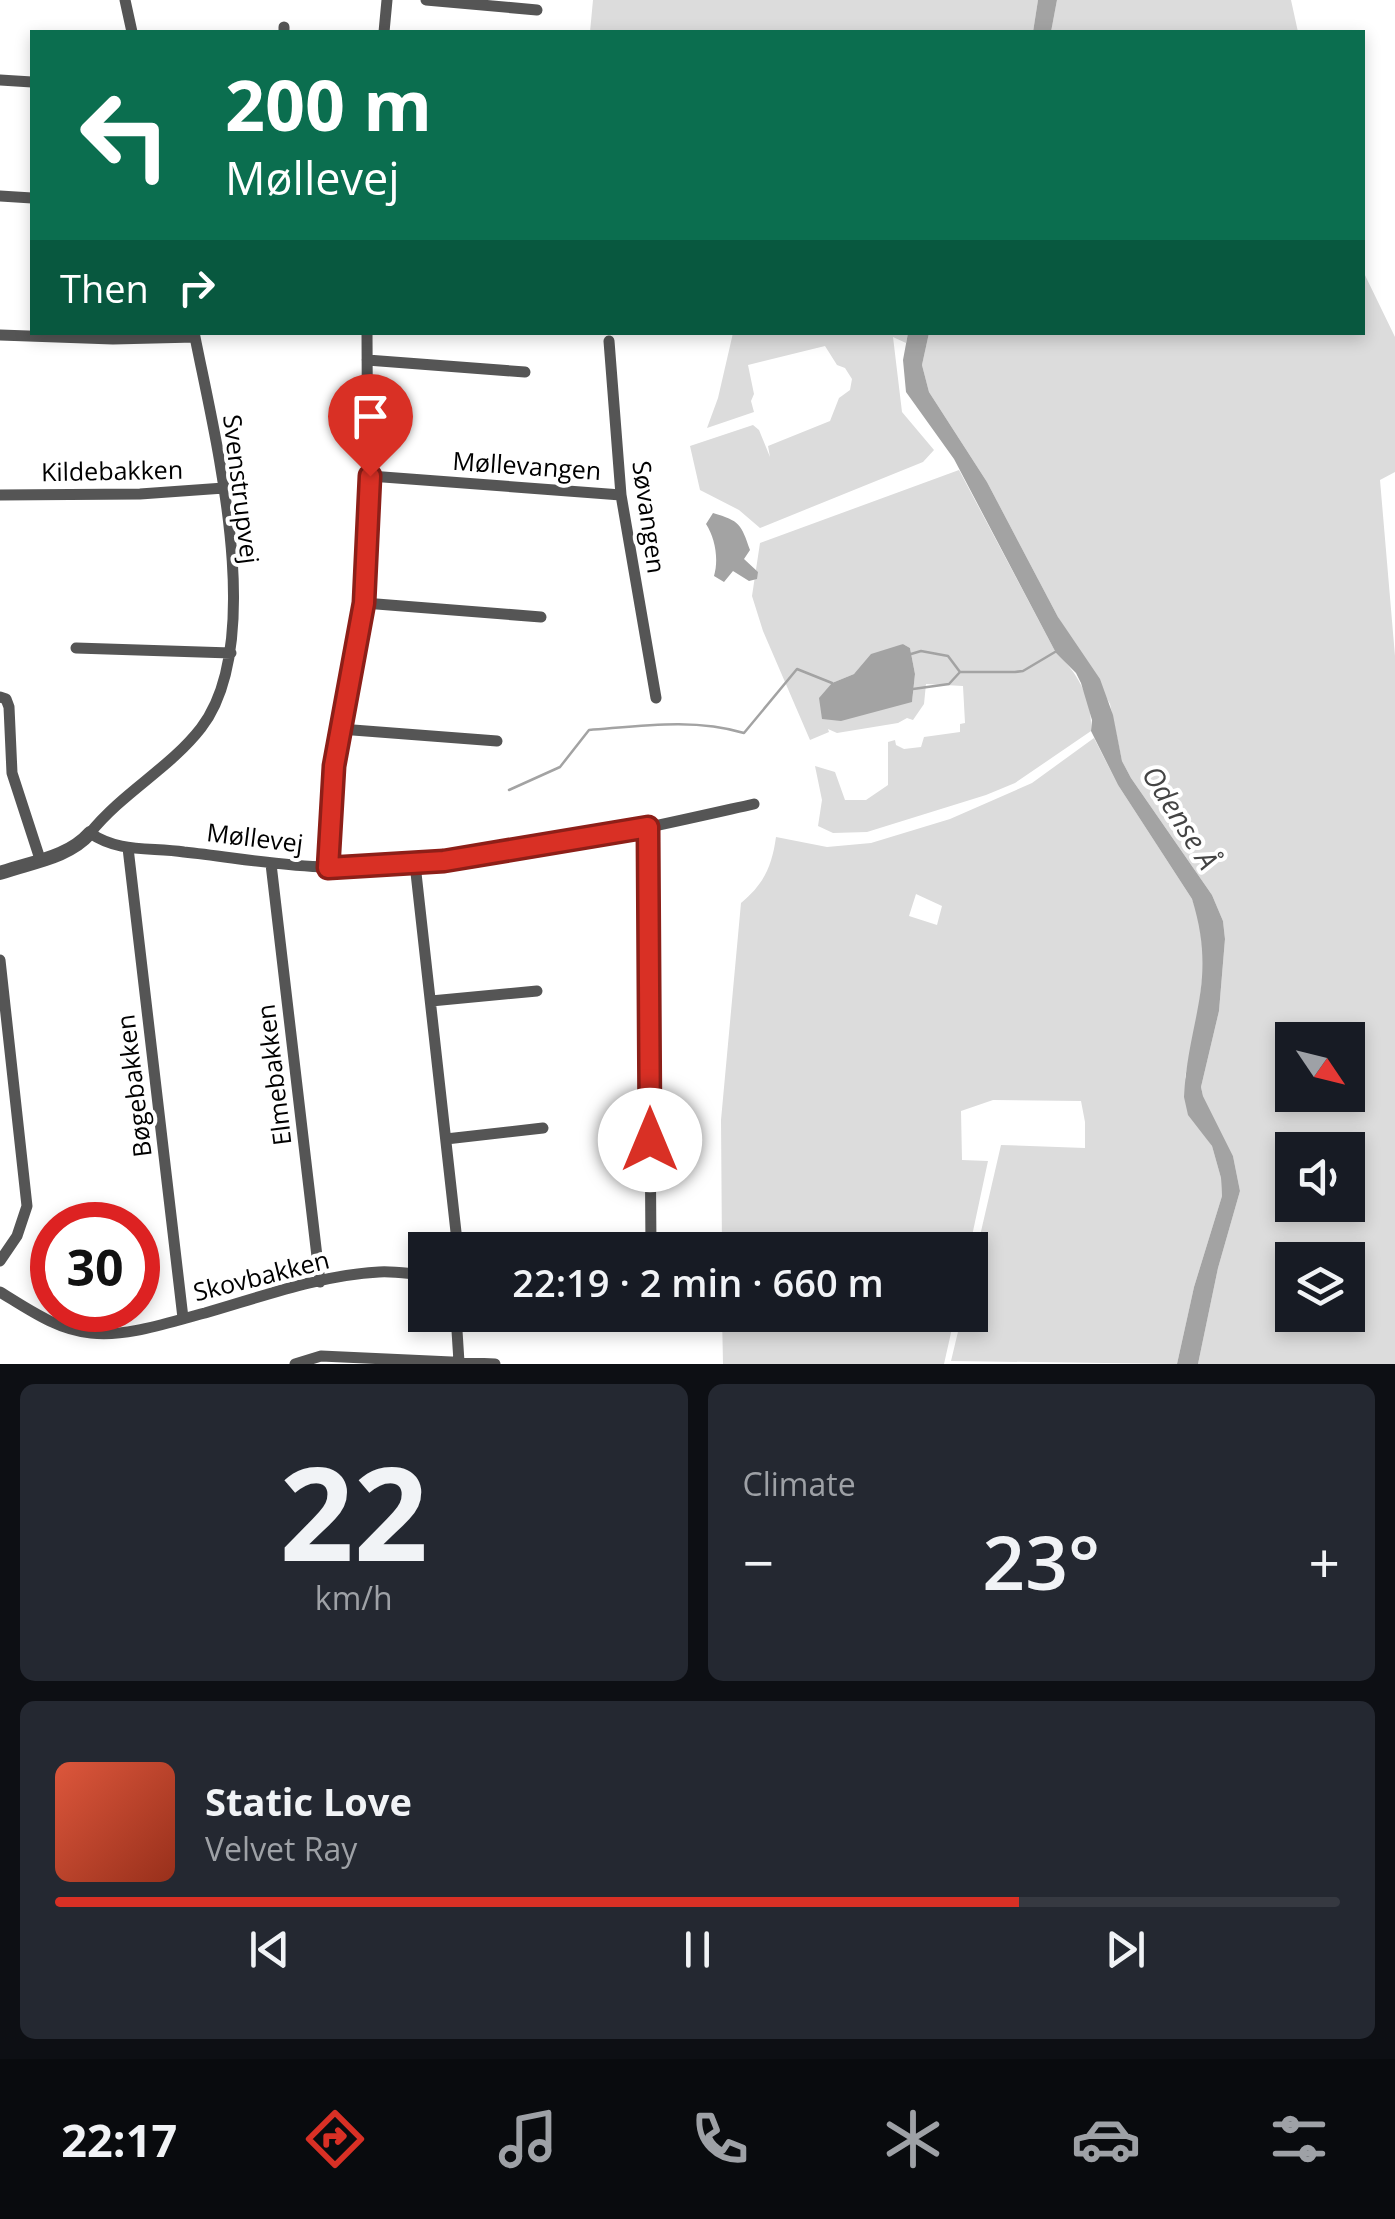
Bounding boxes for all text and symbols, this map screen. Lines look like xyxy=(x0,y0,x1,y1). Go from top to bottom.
text: 200 m xyxy=(225,56,432,152)
icon: left xyxy=(60,70,190,200)
text: Møllevej xyxy=(225,147,400,208)
icon: right xyxy=(169,260,224,315)
text: Then xyxy=(60,262,149,314)
pin xyxy=(328,374,413,477)
icon: arrive xyxy=(343,389,398,444)
street label: Svenstrupvej xyxy=(216,412,268,566)
street label: Møllevangen xyxy=(452,443,602,487)
street label: Kildebakken xyxy=(41,452,183,488)
street label: Søvangen xyxy=(625,458,675,576)
water label: Odense Å xyxy=(1134,758,1228,876)
street label: Møllevej xyxy=(205,814,305,860)
street label: Elmebakken xyxy=(247,1002,299,1148)
street label: Bøgebakken xyxy=(107,1013,159,1159)
north arrow xyxy=(1275,1022,1365,1112)
map controls xyxy=(1275,1022,1365,1332)
position arrow xyxy=(598,1088,702,1192)
button: sound xyxy=(1275,1132,1365,1222)
speed limit sign: 30 xyxy=(30,1202,160,1332)
street label: Skovbakken xyxy=(189,1242,333,1308)
button: layers xyxy=(1275,1242,1365,1332)
text: 22:19 · 2 min · 660 m xyxy=(512,1256,884,1308)
text: 22 xyxy=(279,1422,428,1599)
text: Climate xyxy=(743,1462,856,1505)
text: 23° xyxy=(982,1510,1100,1612)
text: − xyxy=(743,1524,774,1599)
text: + xyxy=(1309,1524,1340,1599)
text: km/h xyxy=(315,1576,393,1619)
text: Static Love xyxy=(205,1775,412,1827)
text: Velvet Ray xyxy=(205,1827,357,1870)
icon: previous xyxy=(242,1922,297,1977)
icon: pause xyxy=(670,1922,725,1977)
icon: next xyxy=(1098,1922,1153,1977)
icon: directions xyxy=(300,2104,370,2174)
icon: music xyxy=(493,2104,563,2174)
icon: phone xyxy=(685,2104,755,2174)
icon: climate xyxy=(878,2104,948,2174)
icon: car xyxy=(1071,2104,1141,2174)
icon: filters xyxy=(1264,2104,1334,2174)
text: 22:17 xyxy=(61,2109,177,2170)

